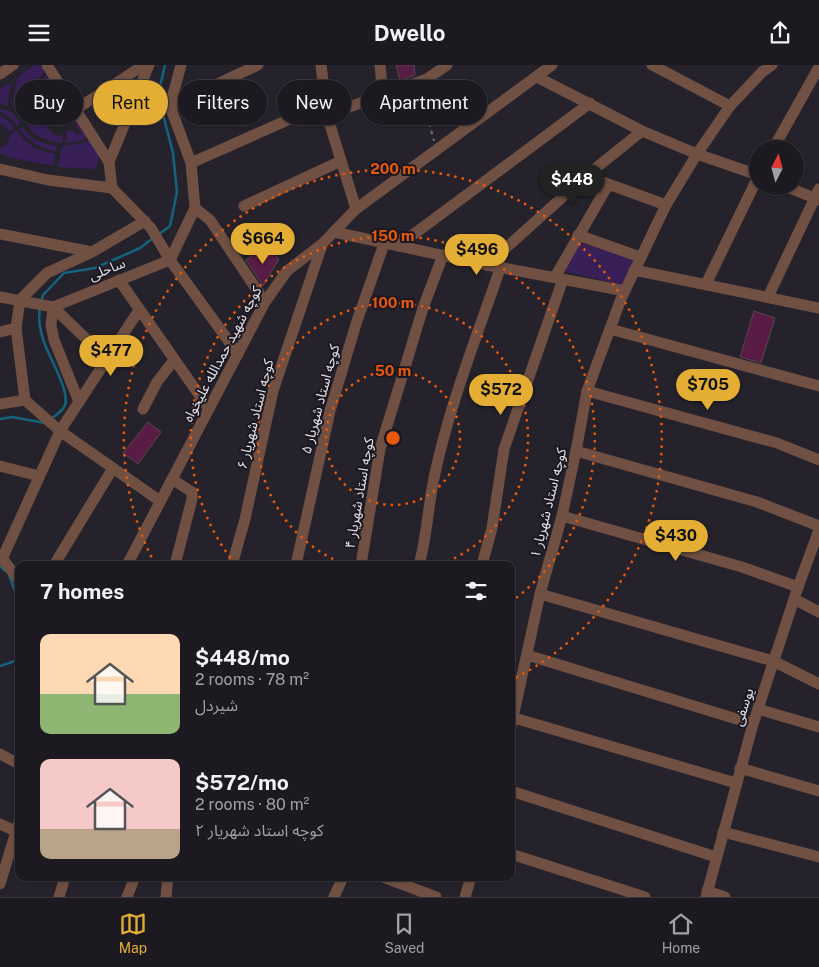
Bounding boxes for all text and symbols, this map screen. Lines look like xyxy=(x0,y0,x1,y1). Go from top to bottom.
icon: menu xyxy=(25,19,53,47)
icon: share xyxy=(766,19,794,47)
text: Dwello xyxy=(374,20,445,46)
chip: Buy xyxy=(15,80,83,125)
chip: Rent xyxy=(93,80,168,125)
chip: Filters xyxy=(178,80,267,125)
chip: New xyxy=(277,80,351,125)
chip: Apartment xyxy=(361,80,487,125)
north arrow xyxy=(749,140,804,195)
map controls xyxy=(749,140,804,195)
text: 200 m xyxy=(370,160,416,177)
pin: $448 xyxy=(542,163,602,206)
text: $448 xyxy=(551,170,593,189)
pin: $664 xyxy=(233,223,293,265)
text: 150 m xyxy=(371,227,415,244)
text: $664 xyxy=(242,229,284,248)
pin: $496 xyxy=(447,233,507,276)
text: $496 xyxy=(456,240,498,259)
street label: ساحلی xyxy=(86,254,128,284)
street label: کوچه شهید حمدالله علیخواه xyxy=(179,283,266,425)
text: 100 m xyxy=(372,294,414,311)
pin: $477 xyxy=(81,335,141,377)
text: $477 xyxy=(90,341,132,360)
street label: کوچه استاد شهریار ۵ xyxy=(298,342,344,456)
street label: کوچه استاد شهریار ۶ xyxy=(234,357,278,471)
text: 50 m xyxy=(375,362,411,379)
pin: $705 xyxy=(678,369,738,411)
pin: $572 xyxy=(471,373,531,416)
text: $705 xyxy=(687,375,729,394)
text: $572 xyxy=(480,380,522,399)
centre of rings xyxy=(384,429,402,447)
street label: کوچه استاد شهریار ۴ xyxy=(341,436,379,550)
street label: کوچه استاد شهریار ۱ xyxy=(527,446,571,560)
pin: $430 xyxy=(646,519,706,562)
text: $430 xyxy=(655,526,697,545)
icon: filters xyxy=(462,577,490,605)
text: 7 homes xyxy=(40,579,124,604)
text: $448/mo xyxy=(195,645,290,670)
icon: home xyxy=(80,654,140,714)
text: 2 rooms · 78 m² xyxy=(195,670,309,689)
street label: یوسفی xyxy=(729,686,758,728)
text: شیردل xyxy=(195,696,238,715)
text: $572/mo xyxy=(195,770,289,795)
icon: home xyxy=(80,779,140,839)
text: 2 rooms · 80 m² xyxy=(195,795,309,814)
text: کوچه استاد شهریار ۲ xyxy=(195,821,324,840)
tab: Map xyxy=(119,910,147,956)
tab: Saved xyxy=(384,910,424,956)
tab: Home xyxy=(662,910,700,956)

